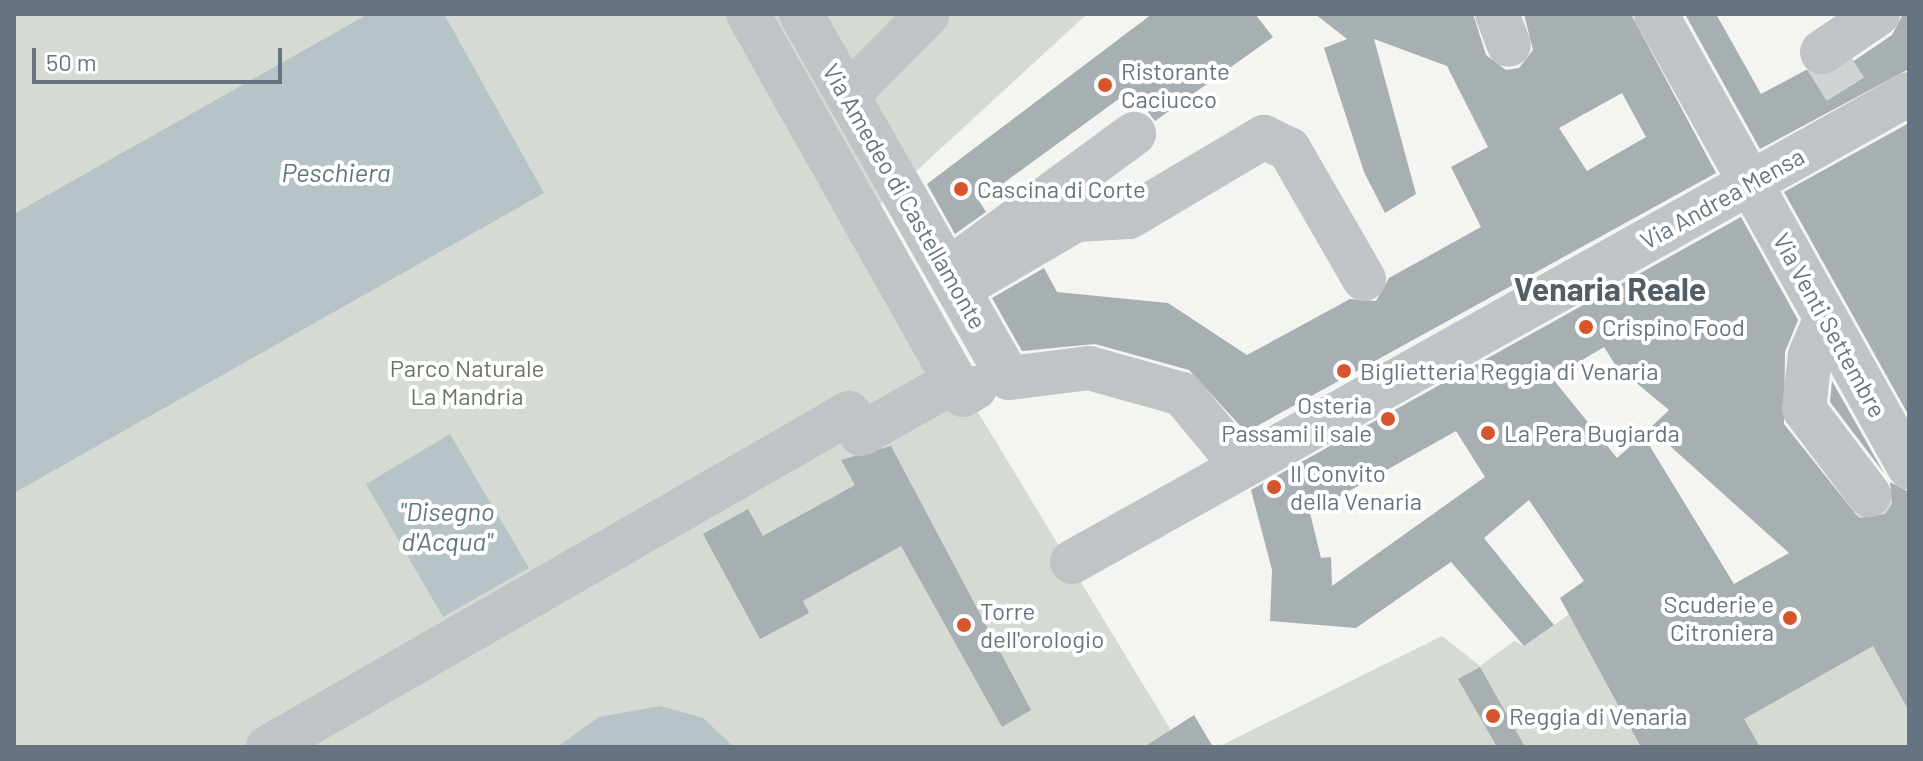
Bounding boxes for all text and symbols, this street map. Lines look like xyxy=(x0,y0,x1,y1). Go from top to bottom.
scale bar xyxy=(36,32,286,82)
text: 50 m xyxy=(46,47,97,76)
place label: Ristorante Caciucco xyxy=(1121,57,1230,113)
street label: Via Amedeo di Castellamonte xyxy=(817,58,993,334)
marker: Ristorante Caciucco xyxy=(1096,76,1114,94)
street label: Via Andrea Mensa xyxy=(1635,141,1809,255)
water label: Peschiera xyxy=(281,156,391,188)
place label: Cascina di Corte xyxy=(977,175,1146,203)
marker: Cascina di Corte xyxy=(952,180,970,198)
street label: Via Venti Settembre xyxy=(1767,228,1893,422)
district label: Venaria Reale xyxy=(1514,269,1706,307)
place label: Crispino Food xyxy=(1602,313,1745,341)
marker: Crispino Food xyxy=(1577,318,1595,336)
park label: Parco Naturale La Mandria xyxy=(390,354,544,410)
place label: Biglietteria Reggia di Venaria xyxy=(1360,357,1658,385)
marker: Biglietteria Reggia di Venaria xyxy=(1335,362,1353,380)
place label: Osteria Passami il sale xyxy=(1221,391,1372,447)
marker: Osteria Passami il sale xyxy=(1379,410,1397,428)
place label: La Pera Bugiarda xyxy=(1504,419,1680,447)
marker: La Pera Bugiarda xyxy=(1479,424,1497,442)
place label: Il Convito della Venaria xyxy=(1290,459,1422,515)
marker: Il Convito della Venaria xyxy=(1265,478,1283,496)
water label: "Disegno d'Acqua" xyxy=(400,495,494,556)
place label: Scuderie e Citroniera xyxy=(1664,590,1774,646)
place label: Torre dell'orologio xyxy=(980,597,1104,653)
marker: Scuderie e Citroniera xyxy=(1781,609,1799,627)
marker: Torre dell'orologio xyxy=(955,616,973,634)
place label: Reggia di Venaria xyxy=(1509,702,1687,730)
marker: Reggia di Venaria xyxy=(1484,707,1502,725)

